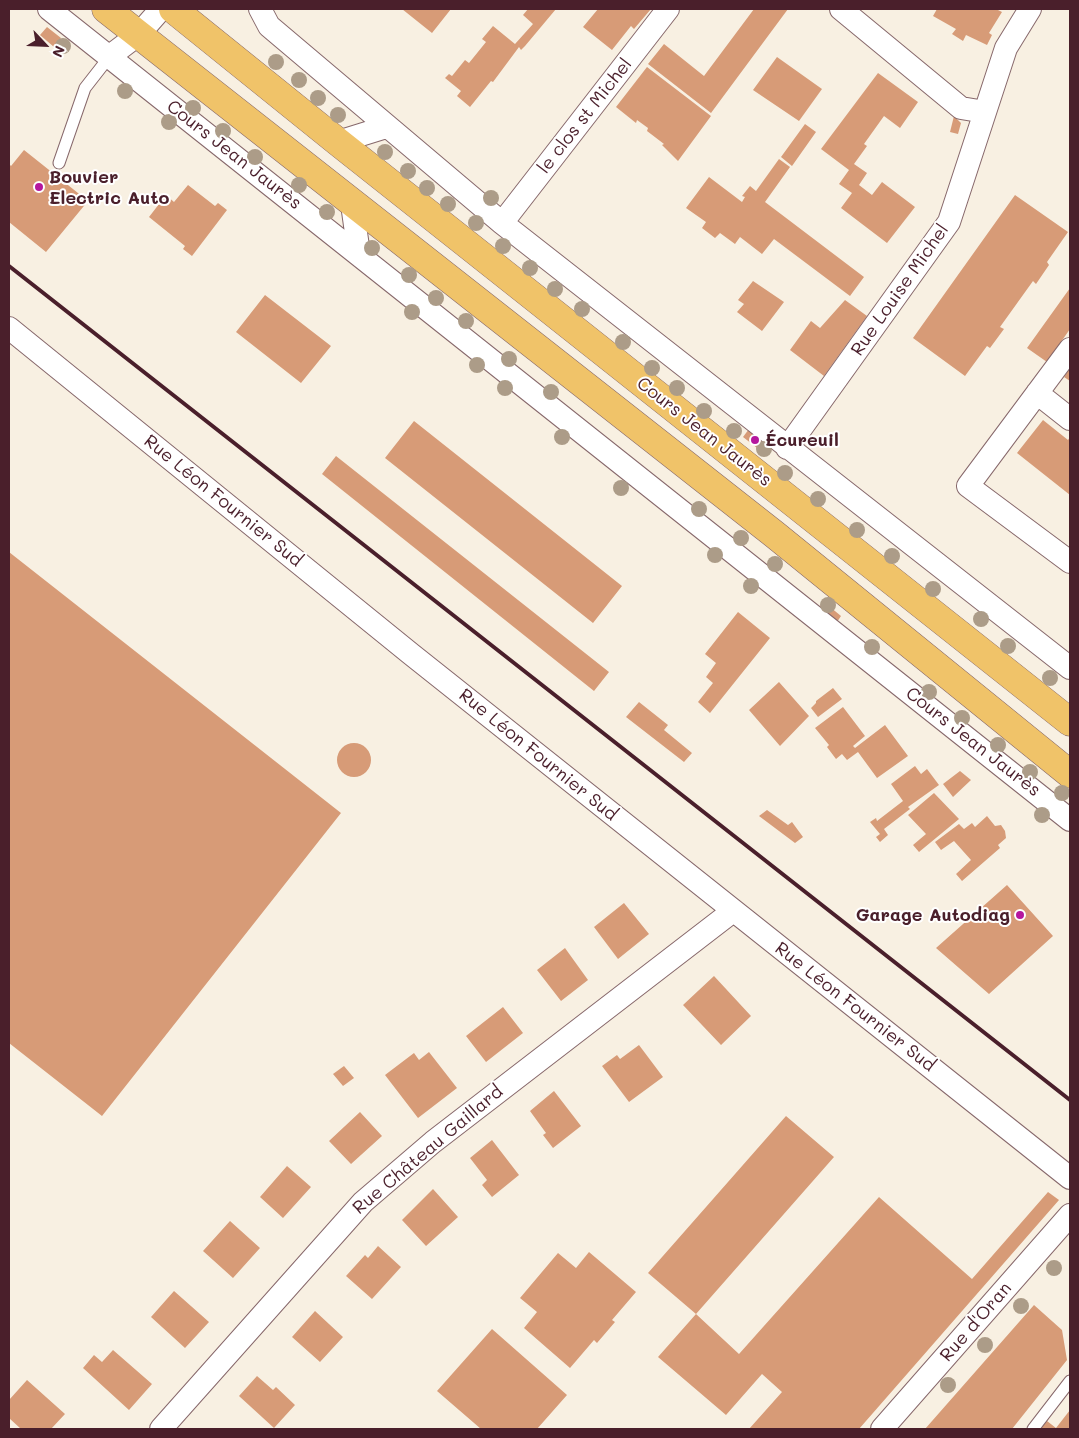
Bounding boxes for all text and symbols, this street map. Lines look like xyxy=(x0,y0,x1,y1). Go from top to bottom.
north arrow xyxy=(20,20,70,70)
text: N xyxy=(48,43,70,60)
street label: le clos st Michel xyxy=(533,54,637,178)
street label: Cours Jean Jaurès xyxy=(162,96,306,214)
place label: Bouvier Electric Auto xyxy=(49,166,169,208)
marker: Bouvier Electric Auto xyxy=(33,181,45,193)
street label: Rue Louise Michel xyxy=(847,220,953,360)
street label: Cours Jean Jaurès xyxy=(632,373,776,491)
place label: Écureuil xyxy=(765,429,839,451)
street label: Rue Léon Fournier Sud xyxy=(139,430,307,572)
marker: Écureuil xyxy=(749,434,761,446)
street label: Cours Jean Jaurès xyxy=(901,683,1045,801)
street label: Rue Léon Fournier Sud xyxy=(454,684,622,826)
place label: Garage Autodiag xyxy=(856,904,1010,926)
marker: Garage Autodiag xyxy=(1014,909,1026,921)
street label: Rue Léon Fournier Sud xyxy=(770,938,940,1076)
street label: Rue Château Gaillard xyxy=(349,1081,507,1219)
street label: Rue d'Oran xyxy=(936,1278,1016,1366)

